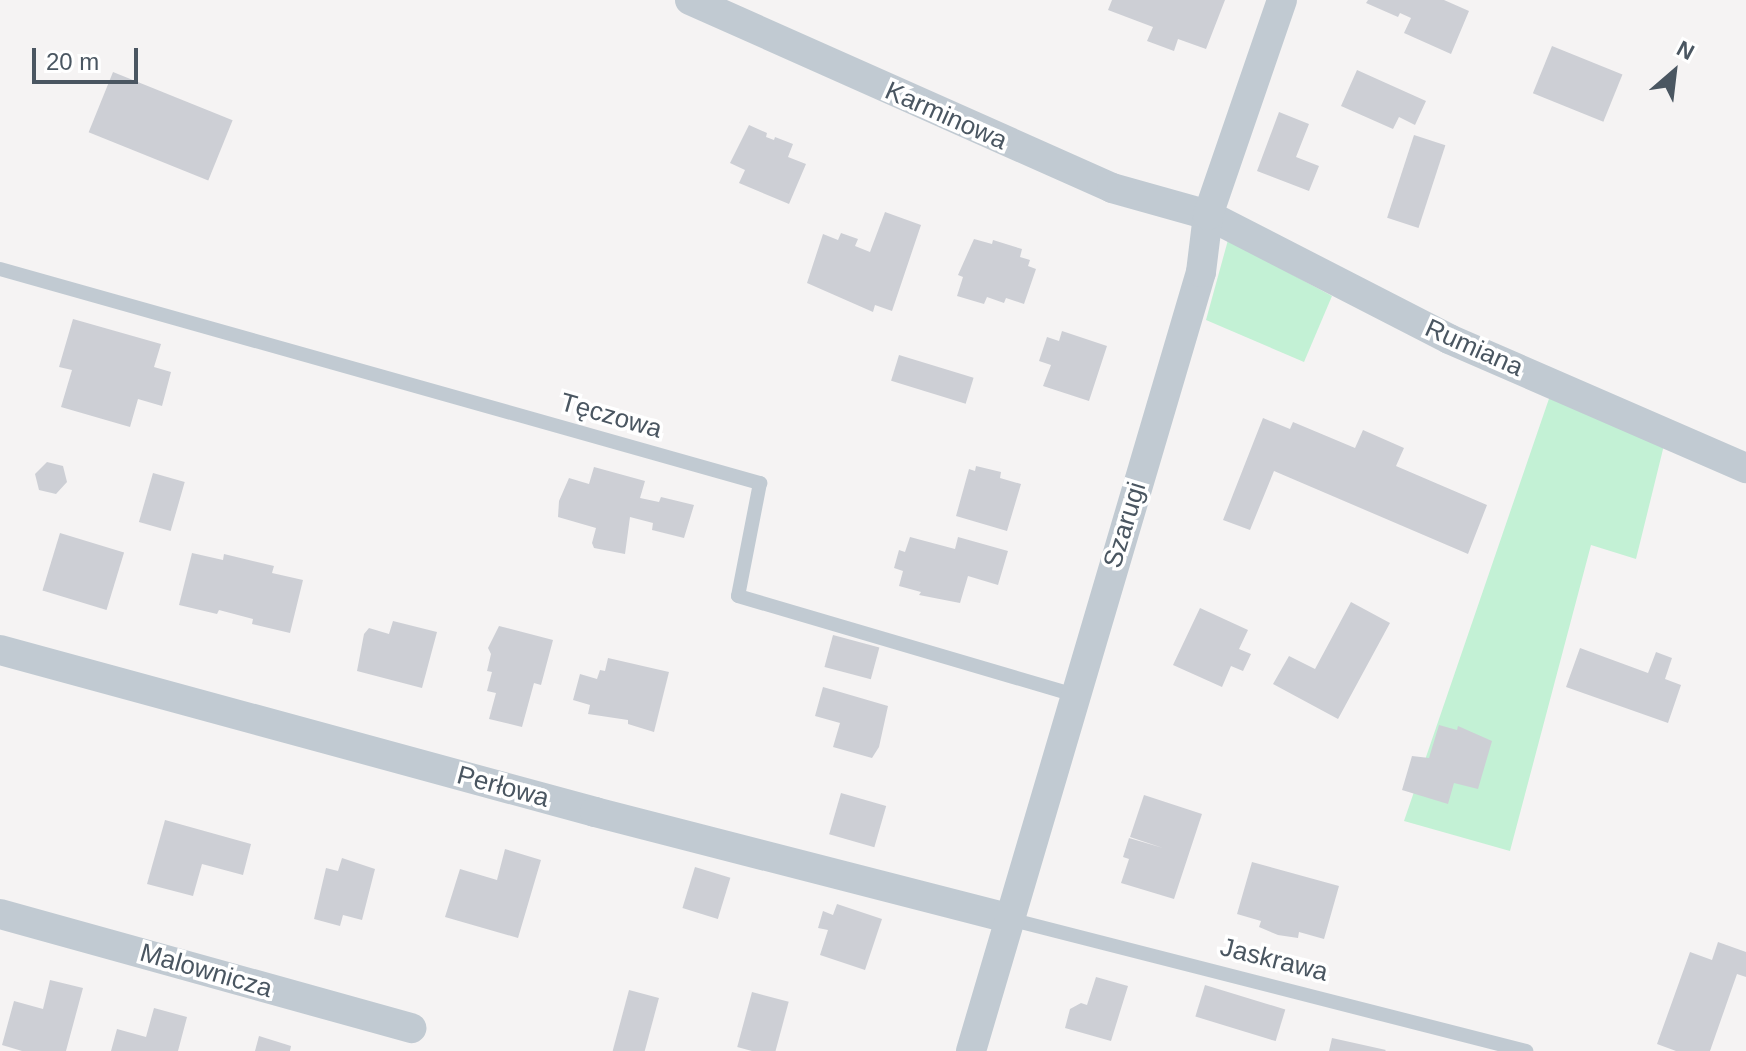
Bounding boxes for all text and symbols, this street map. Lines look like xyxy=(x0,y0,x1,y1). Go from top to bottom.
scale bar xyxy=(36,32,142,82)
north arrow xyxy=(1634,32,1714,112)
text: N xyxy=(1673,36,1698,65)
text: 20 m xyxy=(46,48,99,75)
street label: Karminowa xyxy=(880,75,1012,157)
street label: Rumiana xyxy=(1420,313,1528,383)
street label: Tęczowa xyxy=(557,387,665,445)
street label: Szarugi xyxy=(1097,478,1153,572)
street label: Perłowa xyxy=(454,760,552,814)
street label: Jaskrawa xyxy=(1217,932,1331,988)
street label: Malownicza xyxy=(136,937,276,1005)

